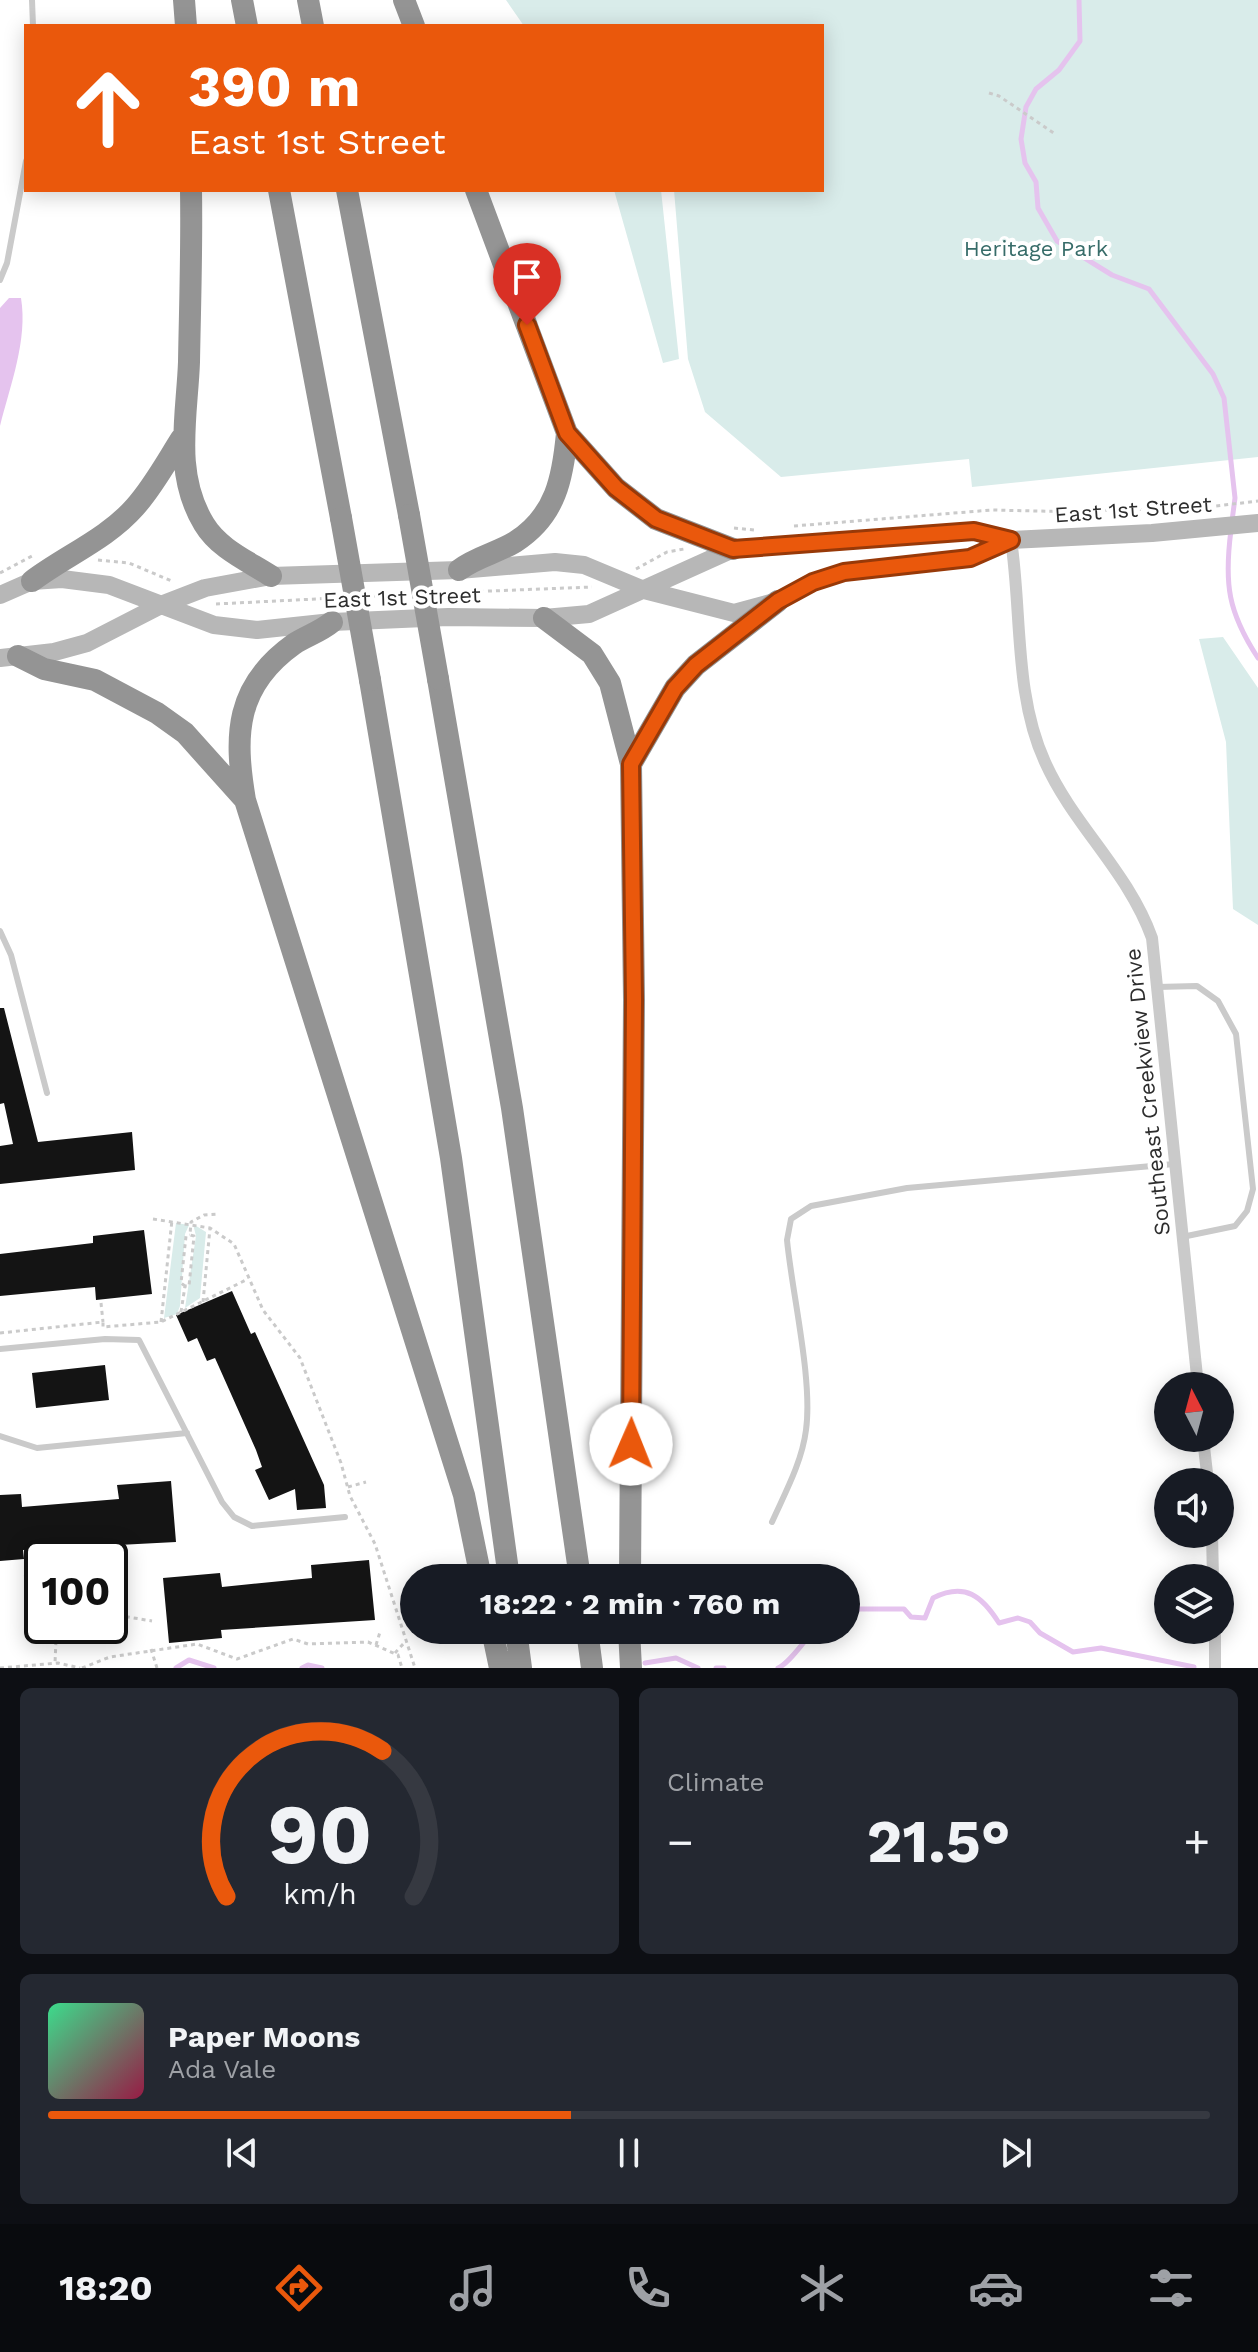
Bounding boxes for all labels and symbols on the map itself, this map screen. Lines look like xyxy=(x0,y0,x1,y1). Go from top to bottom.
park label: Heritage Park xyxy=(964,236,1108,261)
pin xyxy=(493,243,561,325)
street label: East 1st Street xyxy=(1054,492,1212,527)
street label: East 1st Street xyxy=(323,582,481,613)
street label: Southeast Creekview Drive xyxy=(1120,947,1175,1237)
north arrow xyxy=(1154,1372,1234,1452)
position arrow xyxy=(589,1402,673,1486)
speed limit sign: 100 xyxy=(24,1540,128,1644)

